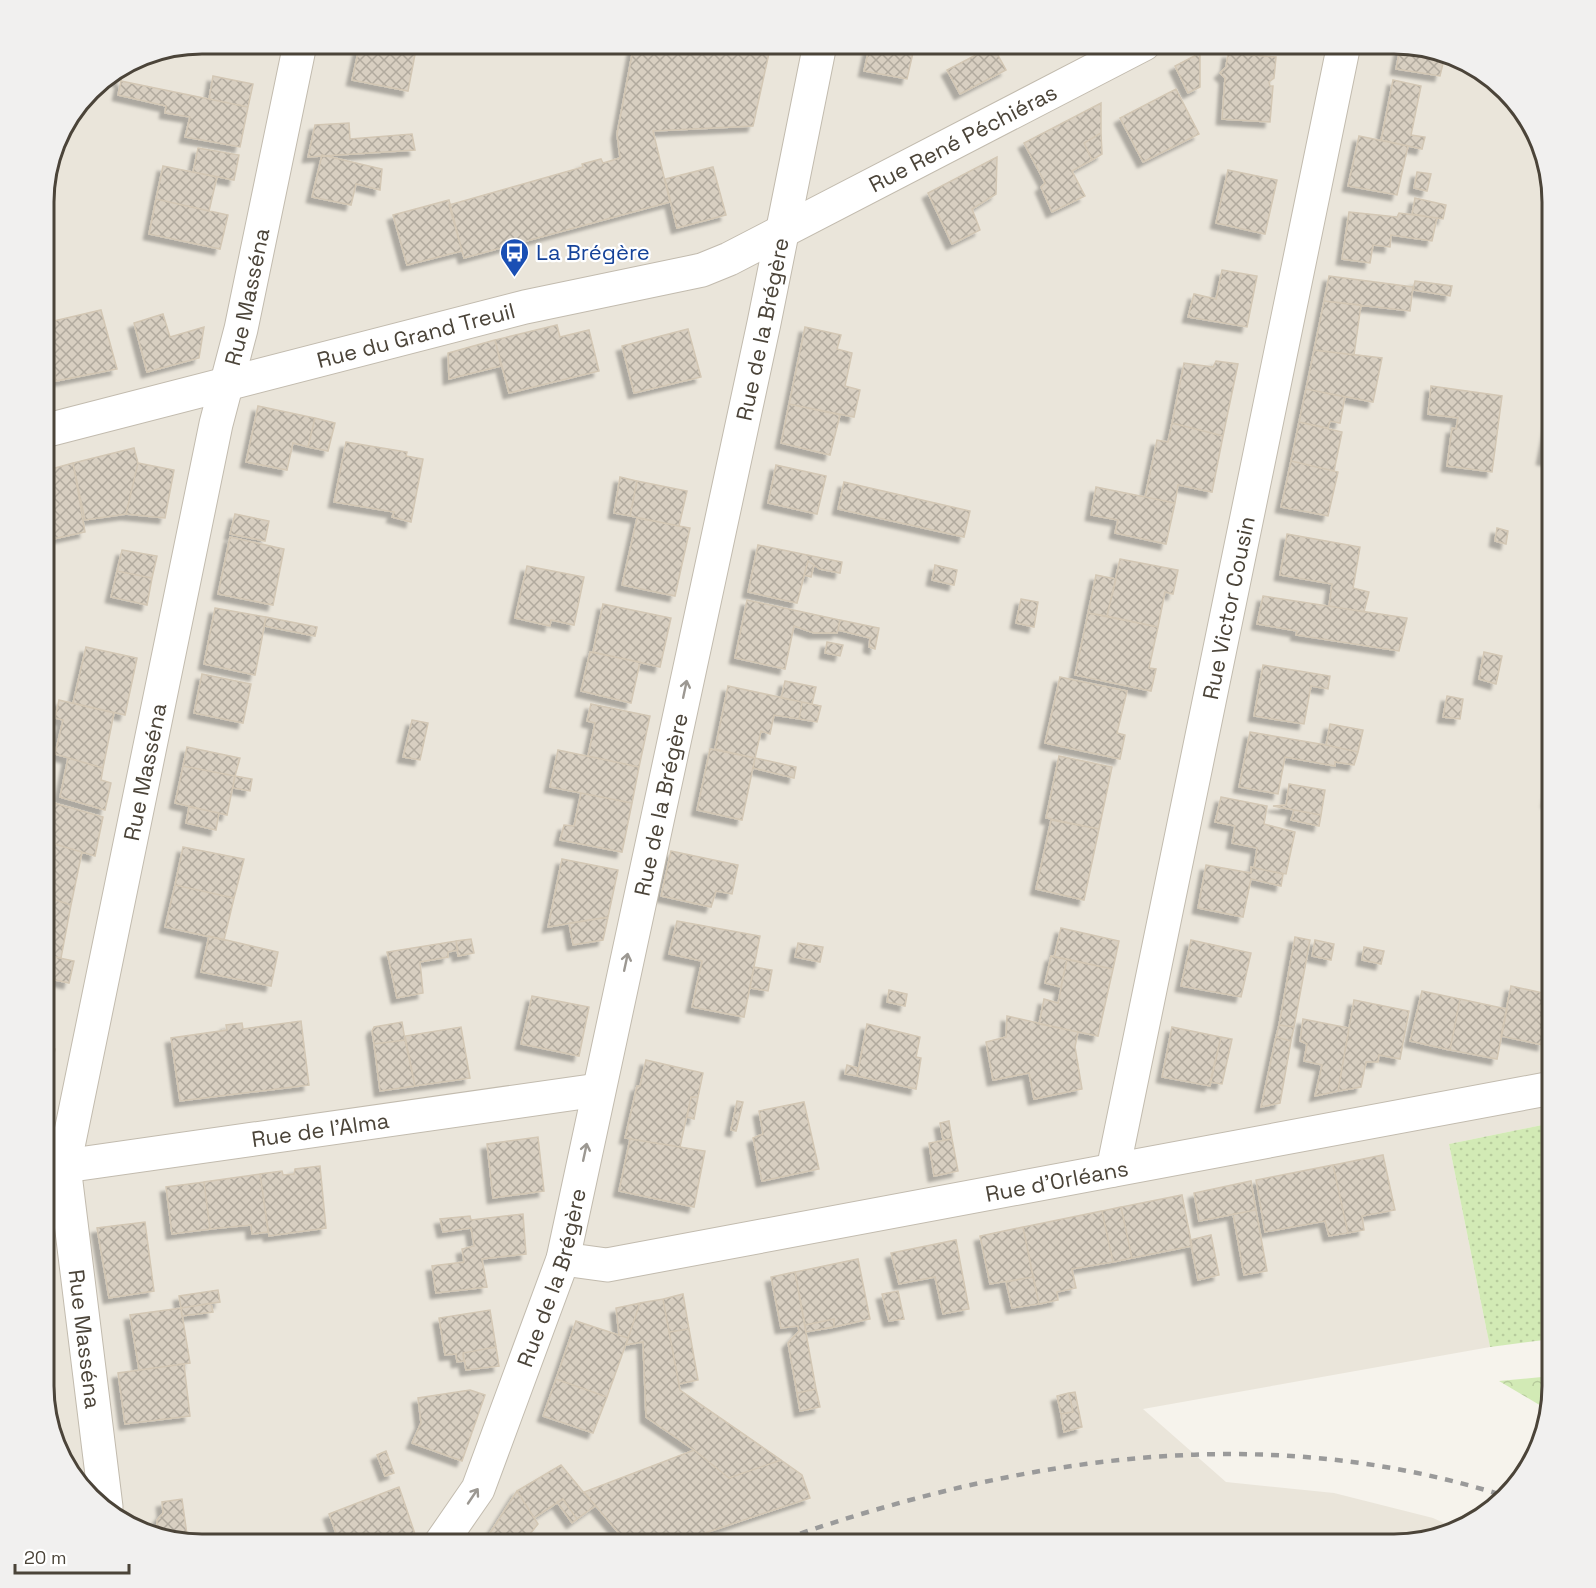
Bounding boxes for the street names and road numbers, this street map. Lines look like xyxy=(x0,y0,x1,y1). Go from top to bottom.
street label: Rue René Péchiéras xyxy=(864,78,1062,198)
street label: Rue Masséna xyxy=(218,225,276,369)
street label: Rue de la Brégère xyxy=(729,235,795,423)
street label: Rue du Grand Treuil xyxy=(314,296,518,374)
street label: Rue Victor Cousin xyxy=(1196,514,1261,702)
street label: Rue Masséna xyxy=(117,700,173,843)
street label: Rue de la Brégère xyxy=(627,710,694,898)
street label: Rue de l'Alma xyxy=(250,1106,391,1153)
street label: Rue d'Orléans xyxy=(983,1154,1130,1208)
street label: Rue de la Brégère xyxy=(510,1186,592,1371)
street label: Rue Masséna xyxy=(63,1268,107,1411)

